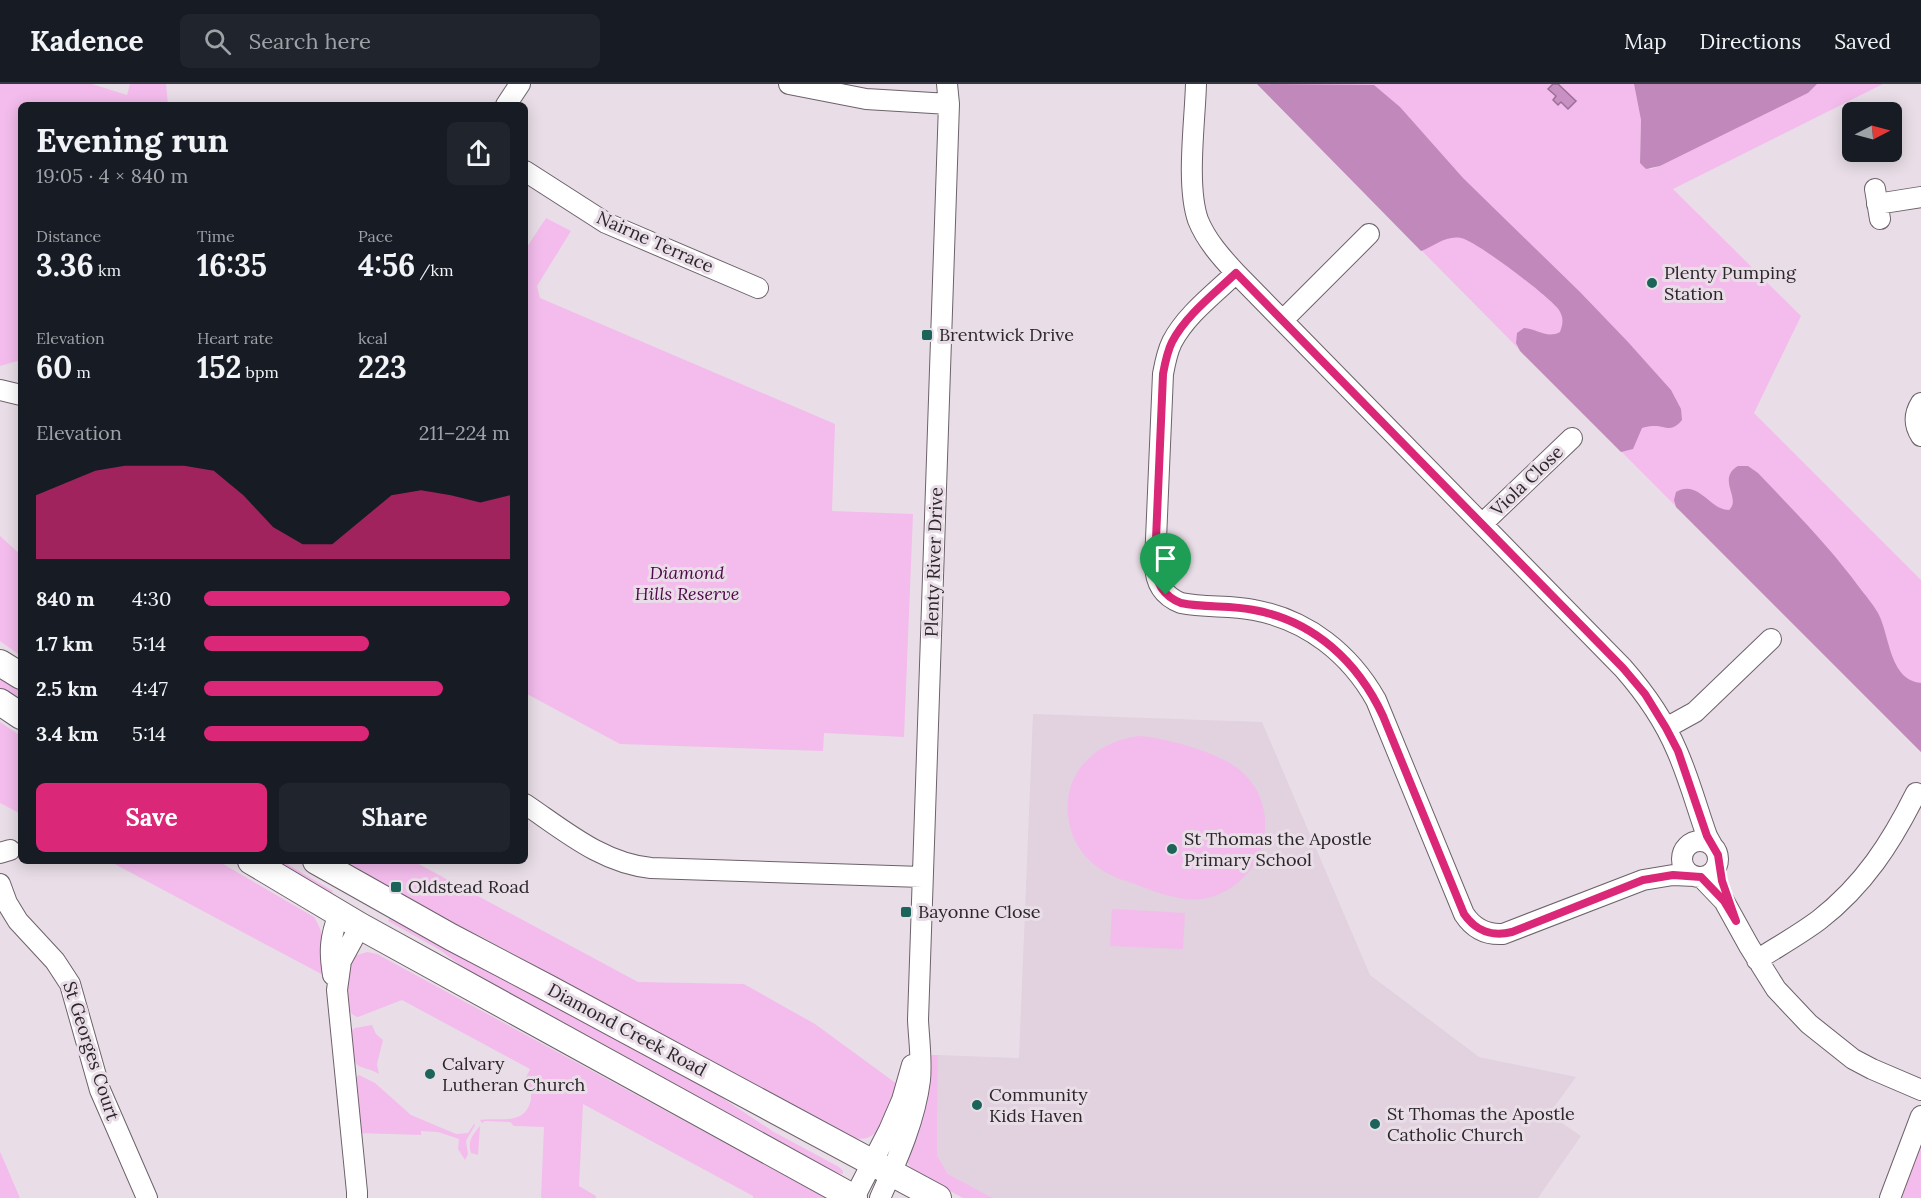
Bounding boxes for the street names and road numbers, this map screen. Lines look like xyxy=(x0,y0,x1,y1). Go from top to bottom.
street label: Nairne Terrace xyxy=(593,205,717,278)
street label: Viola Close xyxy=(1485,440,1568,522)
street label: Plenty River Drive xyxy=(919,486,948,637)
street label: St Georges Court xyxy=(58,978,125,1123)
street label: Diamond Creek Road xyxy=(544,978,711,1081)

